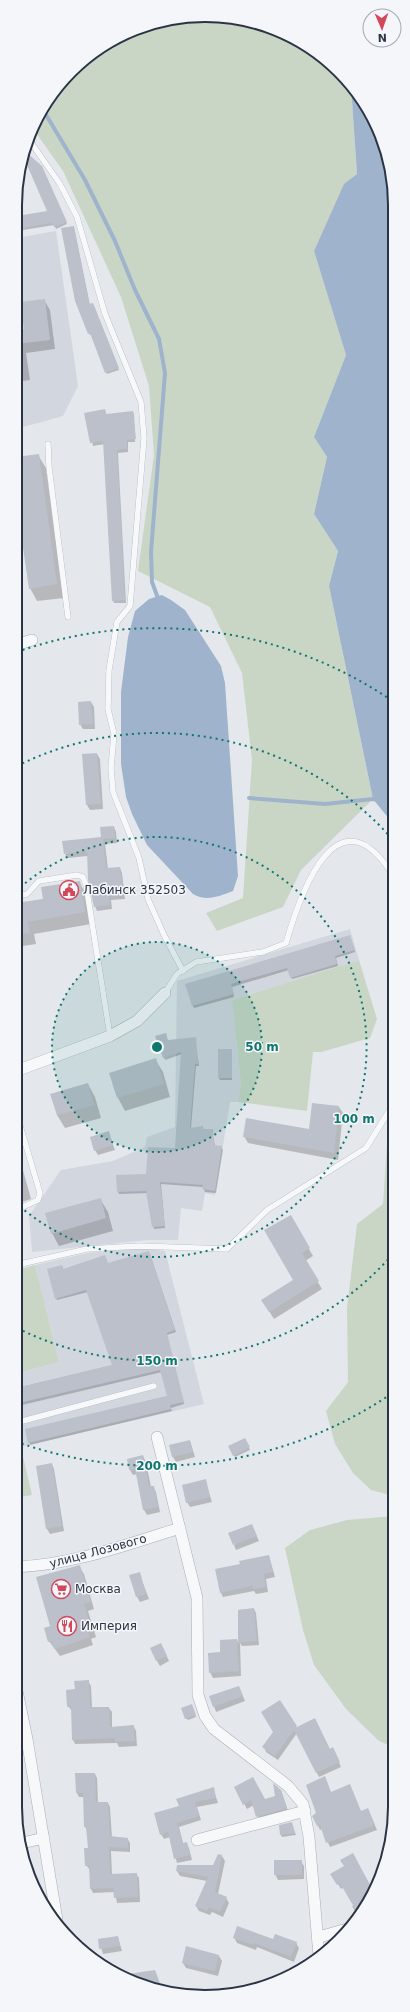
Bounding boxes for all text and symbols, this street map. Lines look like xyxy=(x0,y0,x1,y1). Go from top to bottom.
north arrow xyxy=(362,8,402,48)
text: N xyxy=(377,31,387,44)
public building icon: Лабинск 352503 xyxy=(58,879,80,901)
place label: Лабинск 352503 xyxy=(83,883,186,897)
centre of rings xyxy=(150,1040,164,1054)
text: 50 m xyxy=(245,1040,279,1054)
text: 100 m xyxy=(333,1112,375,1126)
text: 150 m xyxy=(136,1354,178,1368)
text: 200 m xyxy=(136,1459,178,1473)
street label: улица Лозового xyxy=(48,1531,148,1571)
supermarket icon: Москва xyxy=(50,1578,72,1600)
place label: Москва xyxy=(75,1582,121,1596)
restaurant icon: Империя xyxy=(56,1615,78,1637)
place label: Империя xyxy=(81,1619,137,1633)

